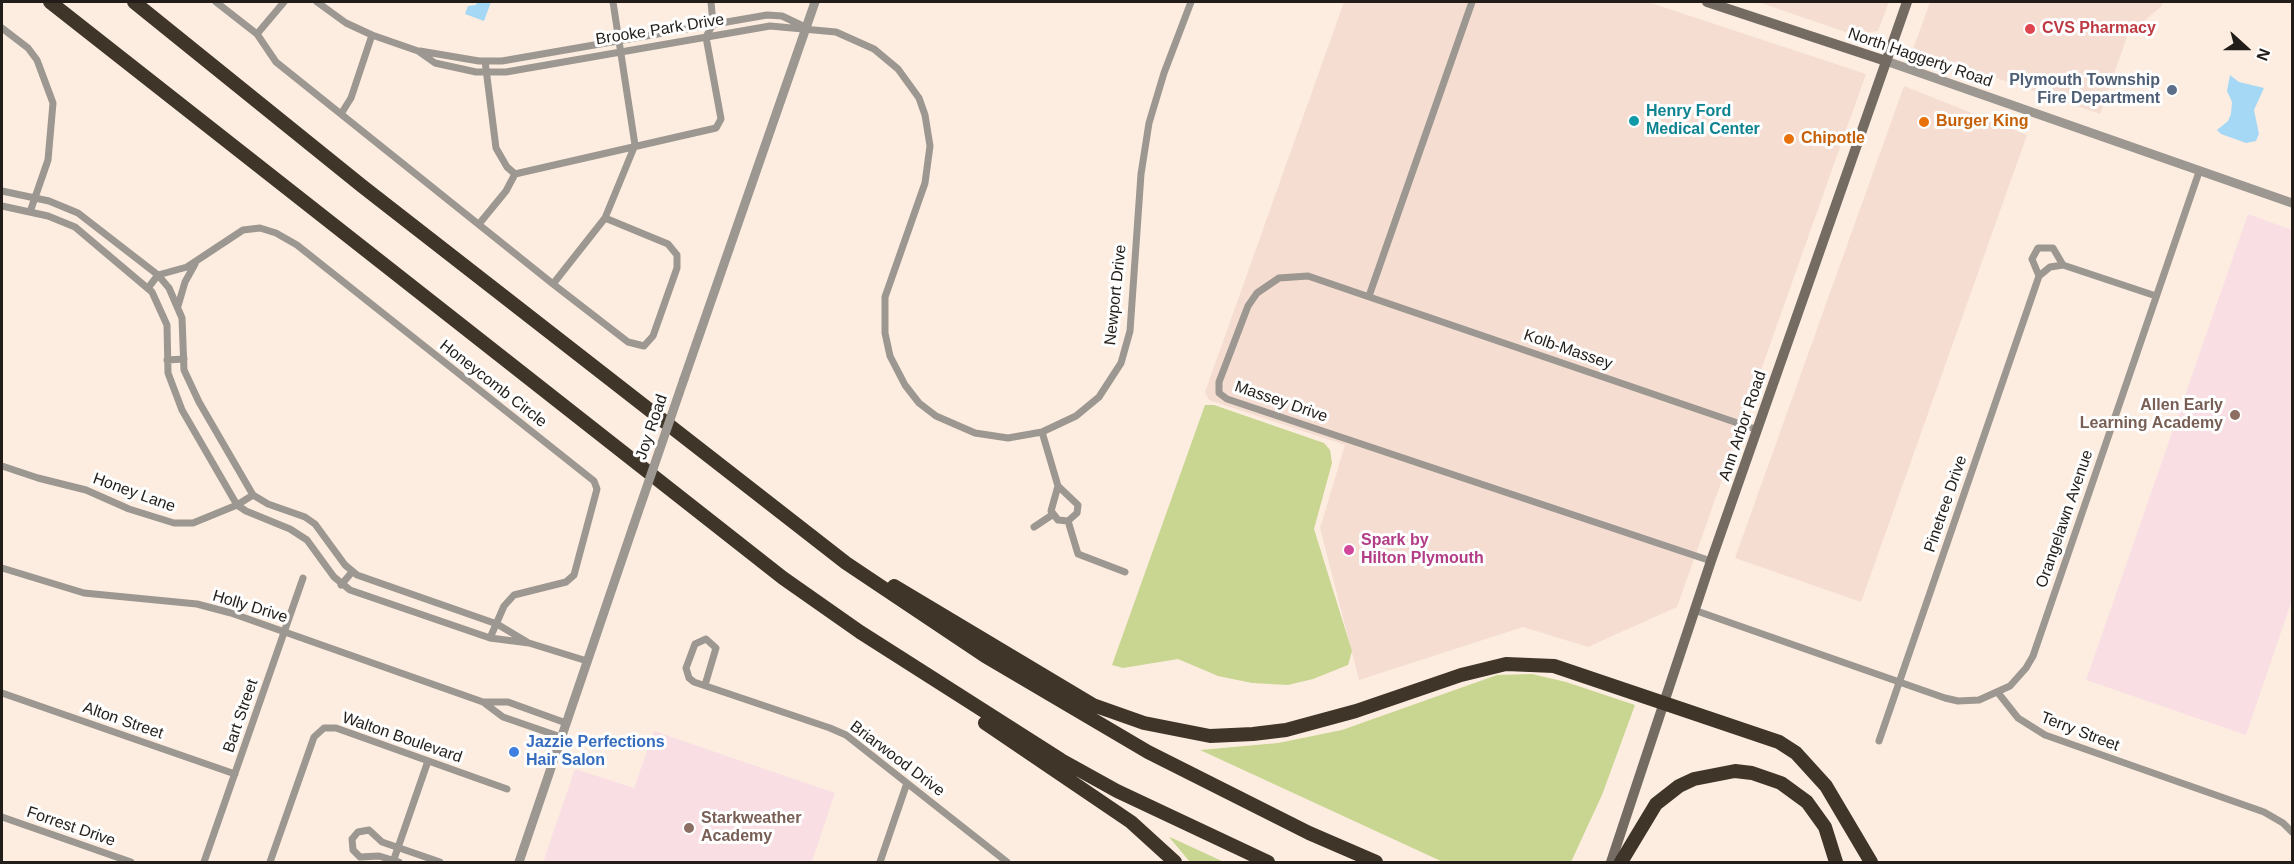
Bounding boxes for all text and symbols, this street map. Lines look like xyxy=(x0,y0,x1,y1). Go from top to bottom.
street label: Brooke Park Drive xyxy=(594,10,726,50)
north arrow xyxy=(2216,18,2276,78)
place label: CVS Pharmacy xyxy=(2042,19,2156,39)
marker: CVS Pharmacy xyxy=(2023,22,2037,36)
street label: North Haggerty Road xyxy=(1845,24,1995,92)
text: N xyxy=(2253,46,2273,63)
place label: Plymouth Township Fire Department xyxy=(2009,71,2160,109)
marker: Plymouth Township Fire Department xyxy=(2165,83,2179,97)
place label: Henry Ford Medical Center xyxy=(1646,102,1760,140)
place label: Burger King xyxy=(1936,112,2028,132)
marker: Henry Ford Medical Center xyxy=(1627,114,1641,128)
marker: Burger King xyxy=(1917,115,1931,129)
place label: Chipotle xyxy=(1801,129,1865,149)
marker: Chipotle xyxy=(1782,132,1796,146)
street label: Newport Drive xyxy=(1101,244,1131,346)
street label: Kolb-Massey xyxy=(1521,326,1615,374)
street label: Honeycomb Circle xyxy=(436,336,550,432)
street label: Ann Arbor Road xyxy=(1715,369,1771,483)
street label: Massey Drive xyxy=(1232,377,1330,427)
street label: Joy Road xyxy=(632,392,672,462)
place label: Allen Early Learning Academy xyxy=(2080,396,2223,434)
marker: Allen Early Learning Academy xyxy=(2228,408,2242,422)
street label: Orangelawn Avenue xyxy=(2032,447,2098,591)
street label: Pinetree Drive xyxy=(1920,453,1972,555)
street label: Honey Lane xyxy=(90,469,178,517)
place label: Spark by Hilton Plymouth xyxy=(1361,531,1484,569)
marker: Spark by Hilton Plymouth xyxy=(1342,543,1356,557)
street label: Holly Drive xyxy=(210,587,290,627)
street label: Bart Street xyxy=(219,677,263,755)
street label: Alton Street xyxy=(80,698,166,744)
street label: Walton Boulevard xyxy=(339,708,465,768)
street label: Terry Street xyxy=(2038,708,2122,756)
street label: Briarwood Drive xyxy=(846,717,948,801)
place label: Jazzie Perfections Hair Salon xyxy=(526,733,665,771)
marker: Jazzie Perfections Hair Salon xyxy=(507,745,521,759)
street label: Forrest Drive xyxy=(24,803,118,851)
place label: Starkweather Academy xyxy=(701,809,801,847)
marker: Starkweather Academy xyxy=(682,821,696,835)

